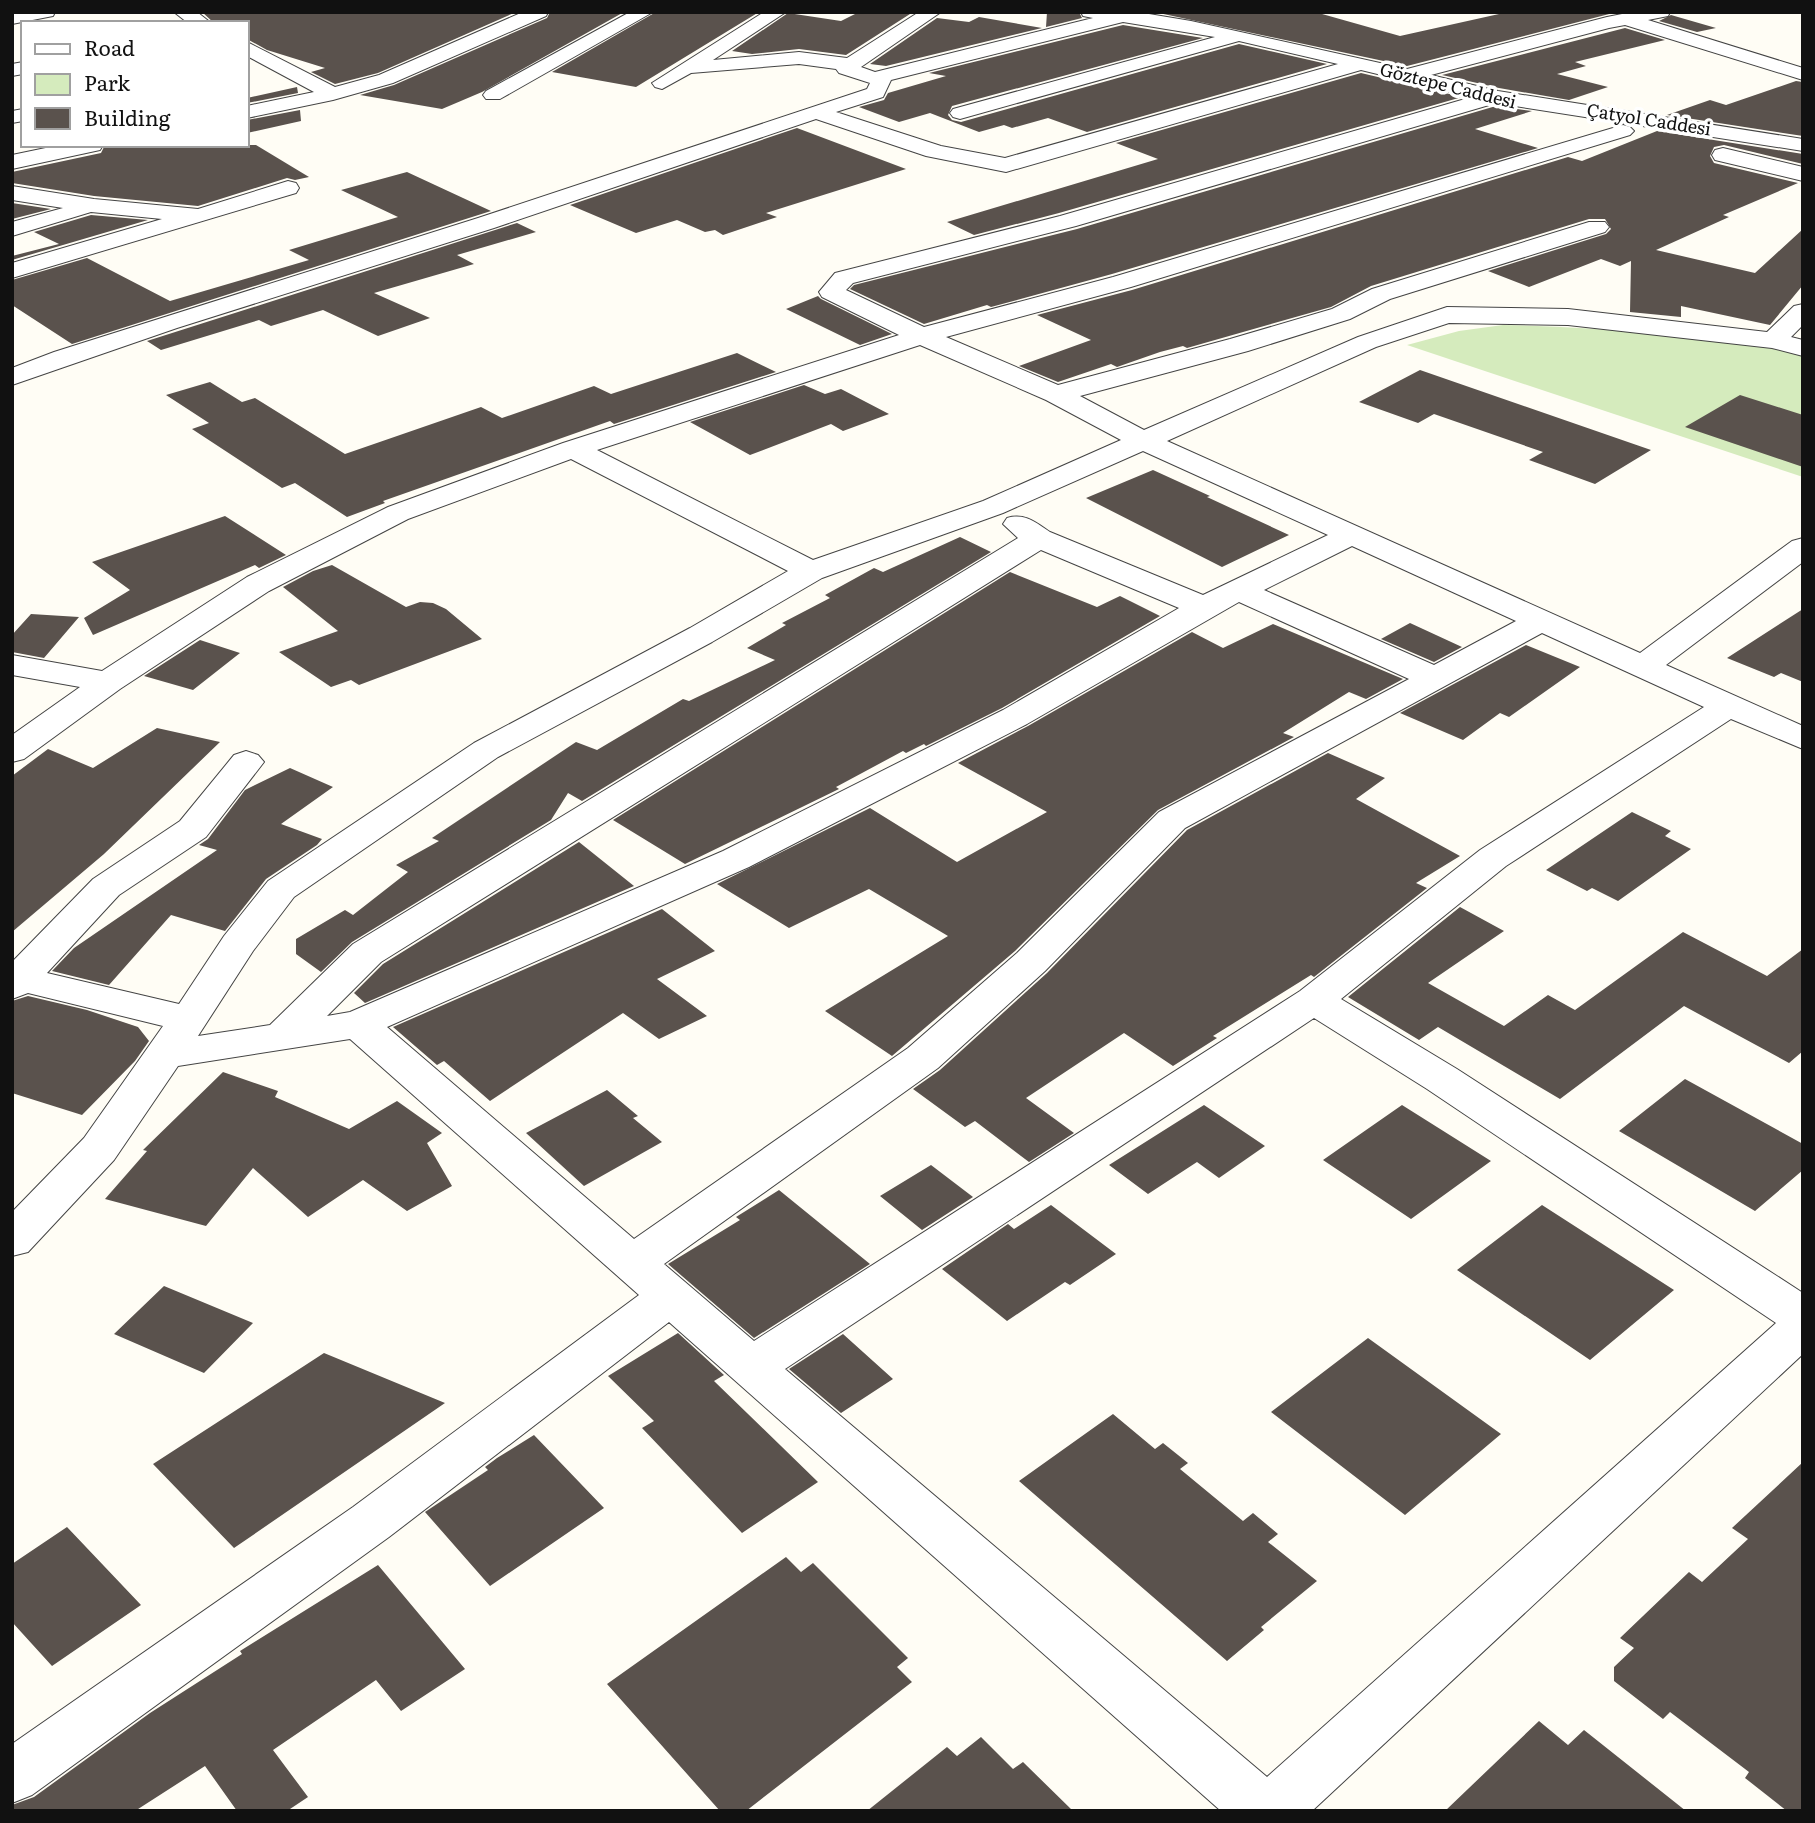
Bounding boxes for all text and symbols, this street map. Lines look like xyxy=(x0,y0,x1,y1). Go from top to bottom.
legend xyxy=(21,21,248,147)
text: Road xyxy=(84,31,135,62)
street label: Göztepe Caddesi xyxy=(1377,55,1520,115)
text: Park xyxy=(84,66,130,97)
street label: Çatyol Caddesi xyxy=(1585,95,1713,142)
text: Building xyxy=(84,101,171,132)

